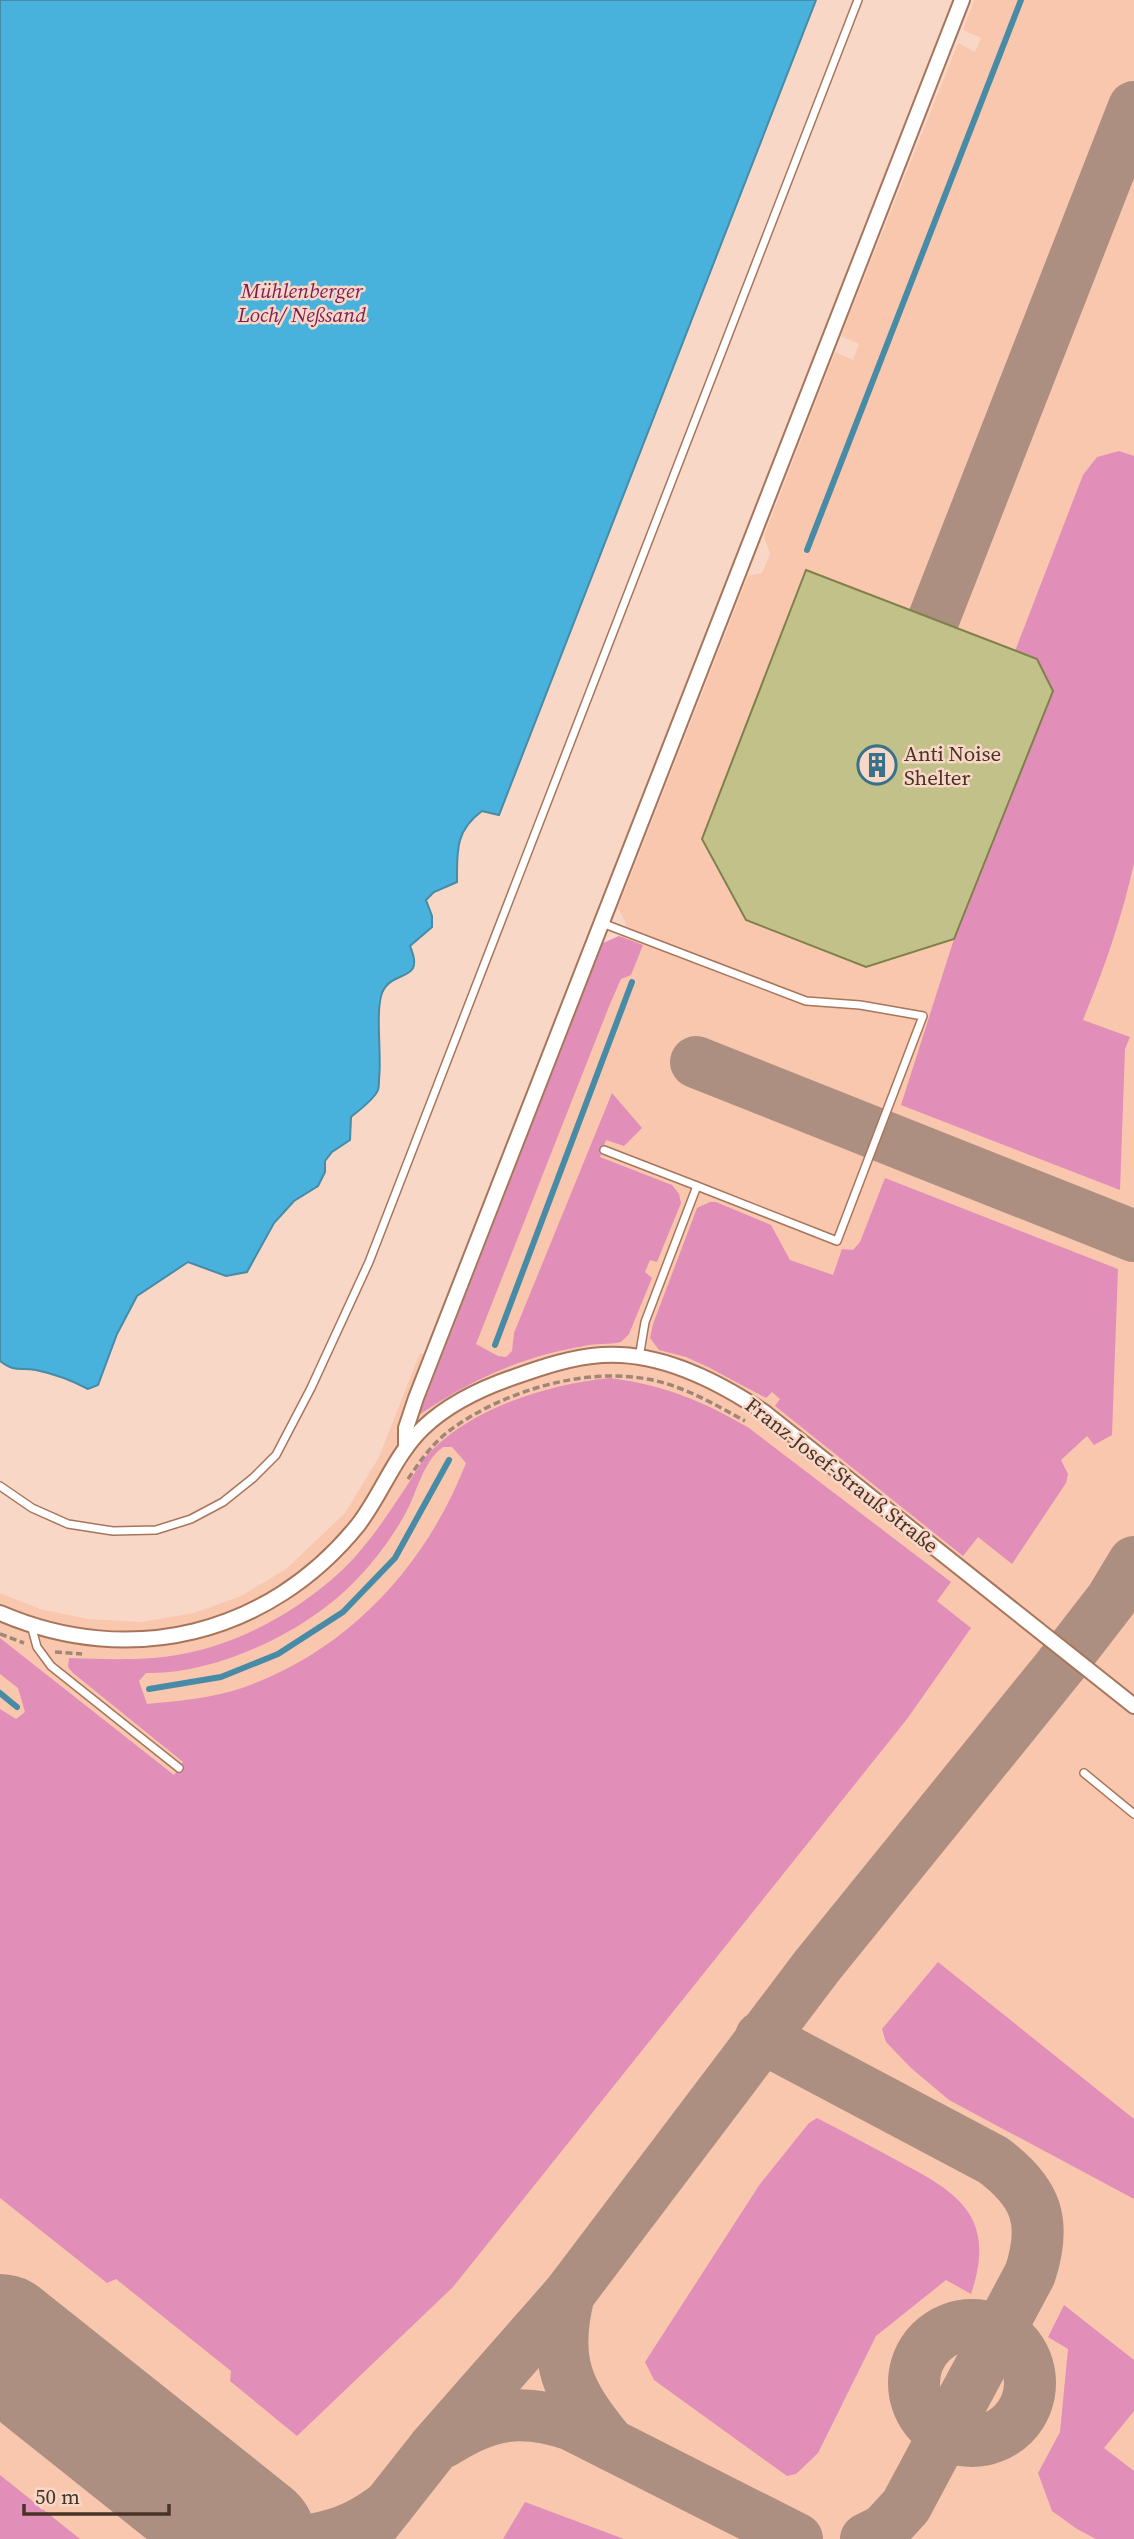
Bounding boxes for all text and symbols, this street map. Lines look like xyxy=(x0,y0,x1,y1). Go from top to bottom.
park label: Mühlenberger Loch/ Neßsand xyxy=(237,276,366,329)
place label: Anti Noise Shelter xyxy=(904,739,1001,792)
building icon: Anti Noise Shelter xyxy=(856,744,898,786)
street label: Franz-Josef-Strauß Straße xyxy=(739,1390,945,1560)
scale bar xyxy=(24,2472,170,2516)
text: 50 m xyxy=(35,2482,80,2511)

